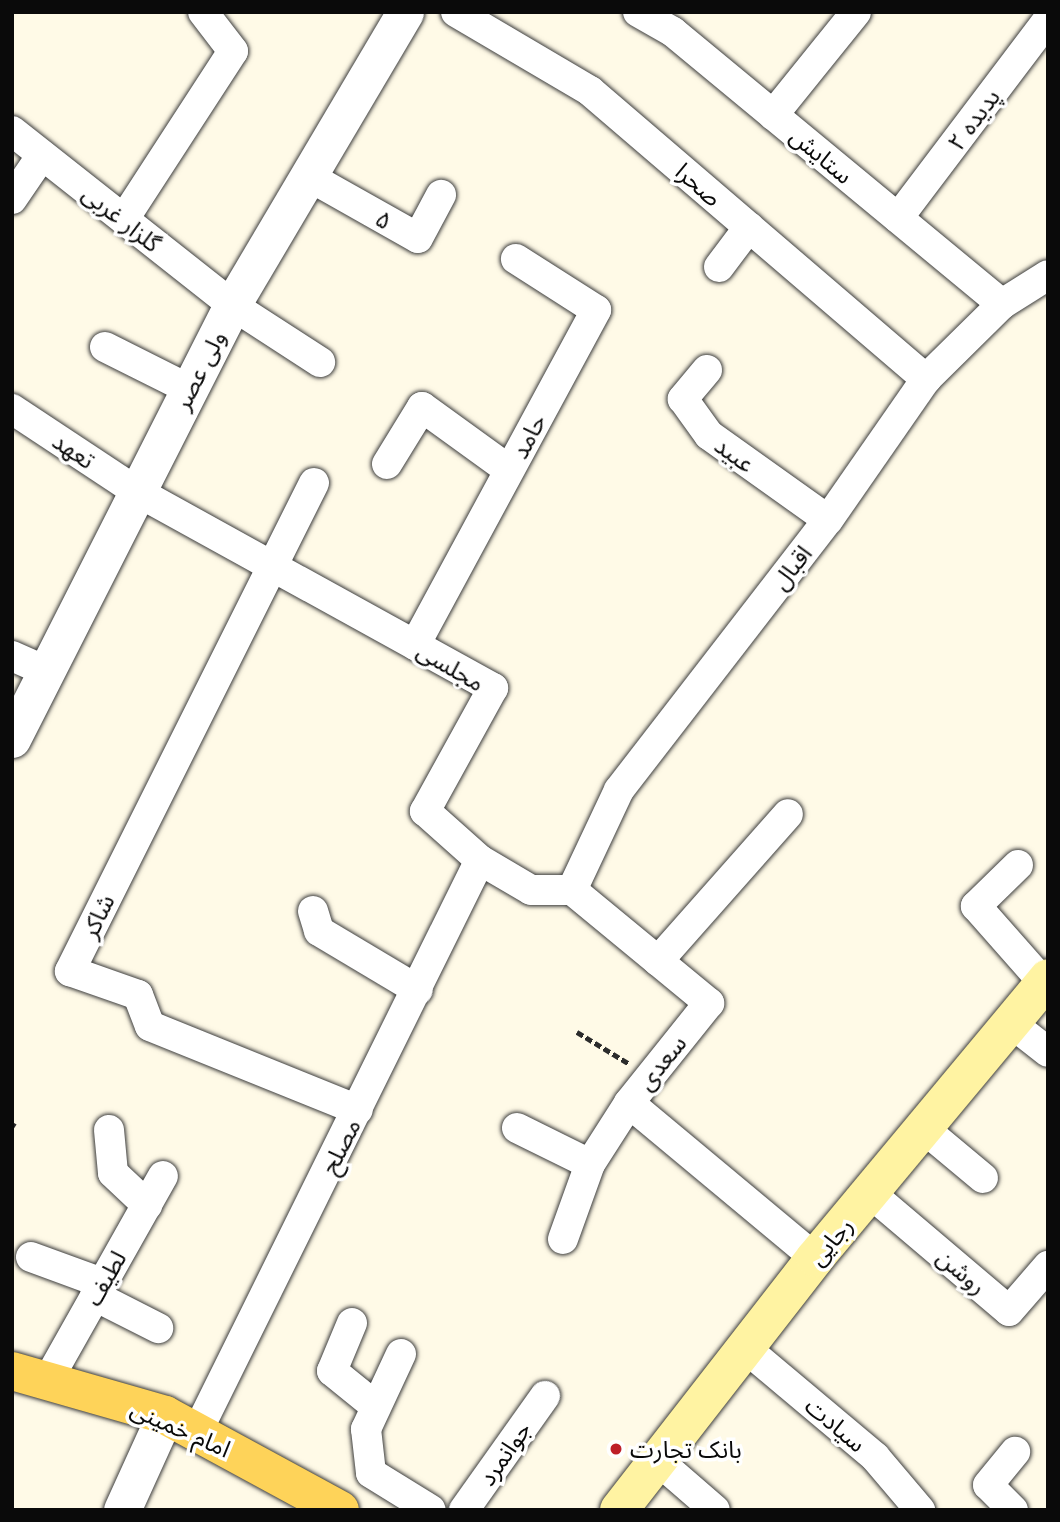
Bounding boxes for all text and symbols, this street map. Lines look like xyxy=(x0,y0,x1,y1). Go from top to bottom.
street label: پدیده ۲ xyxy=(941,83,1005,155)
street label: ستایش xyxy=(785,121,859,189)
street label: صحرا xyxy=(670,156,728,212)
street label: گلزار غربی xyxy=(77,178,167,258)
street label: ۵ xyxy=(371,203,397,235)
street label: ولی عصر xyxy=(167,325,231,415)
street label: حامد xyxy=(504,409,552,463)
street label: تعهد xyxy=(47,426,101,474)
street label: عبید xyxy=(710,430,760,478)
street label: اقبال xyxy=(765,539,817,595)
street label: مجلسی xyxy=(412,635,490,697)
street label: شاکر xyxy=(74,889,120,943)
street label: سعدی xyxy=(630,1029,692,1095)
street label: مصلح xyxy=(314,1114,366,1178)
street label: رجایی xyxy=(802,1211,858,1271)
street label: روشن xyxy=(931,1242,993,1300)
street label: لطیف xyxy=(78,1245,132,1311)
street label: سیادت xyxy=(800,1390,872,1458)
street label: امام خمینی xyxy=(127,1393,235,1463)
street label: جوانمرد xyxy=(472,1415,536,1491)
place label: بانک تجارت xyxy=(630,1435,742,1463)
marker: بانک تجارت xyxy=(608,1441,624,1457)

